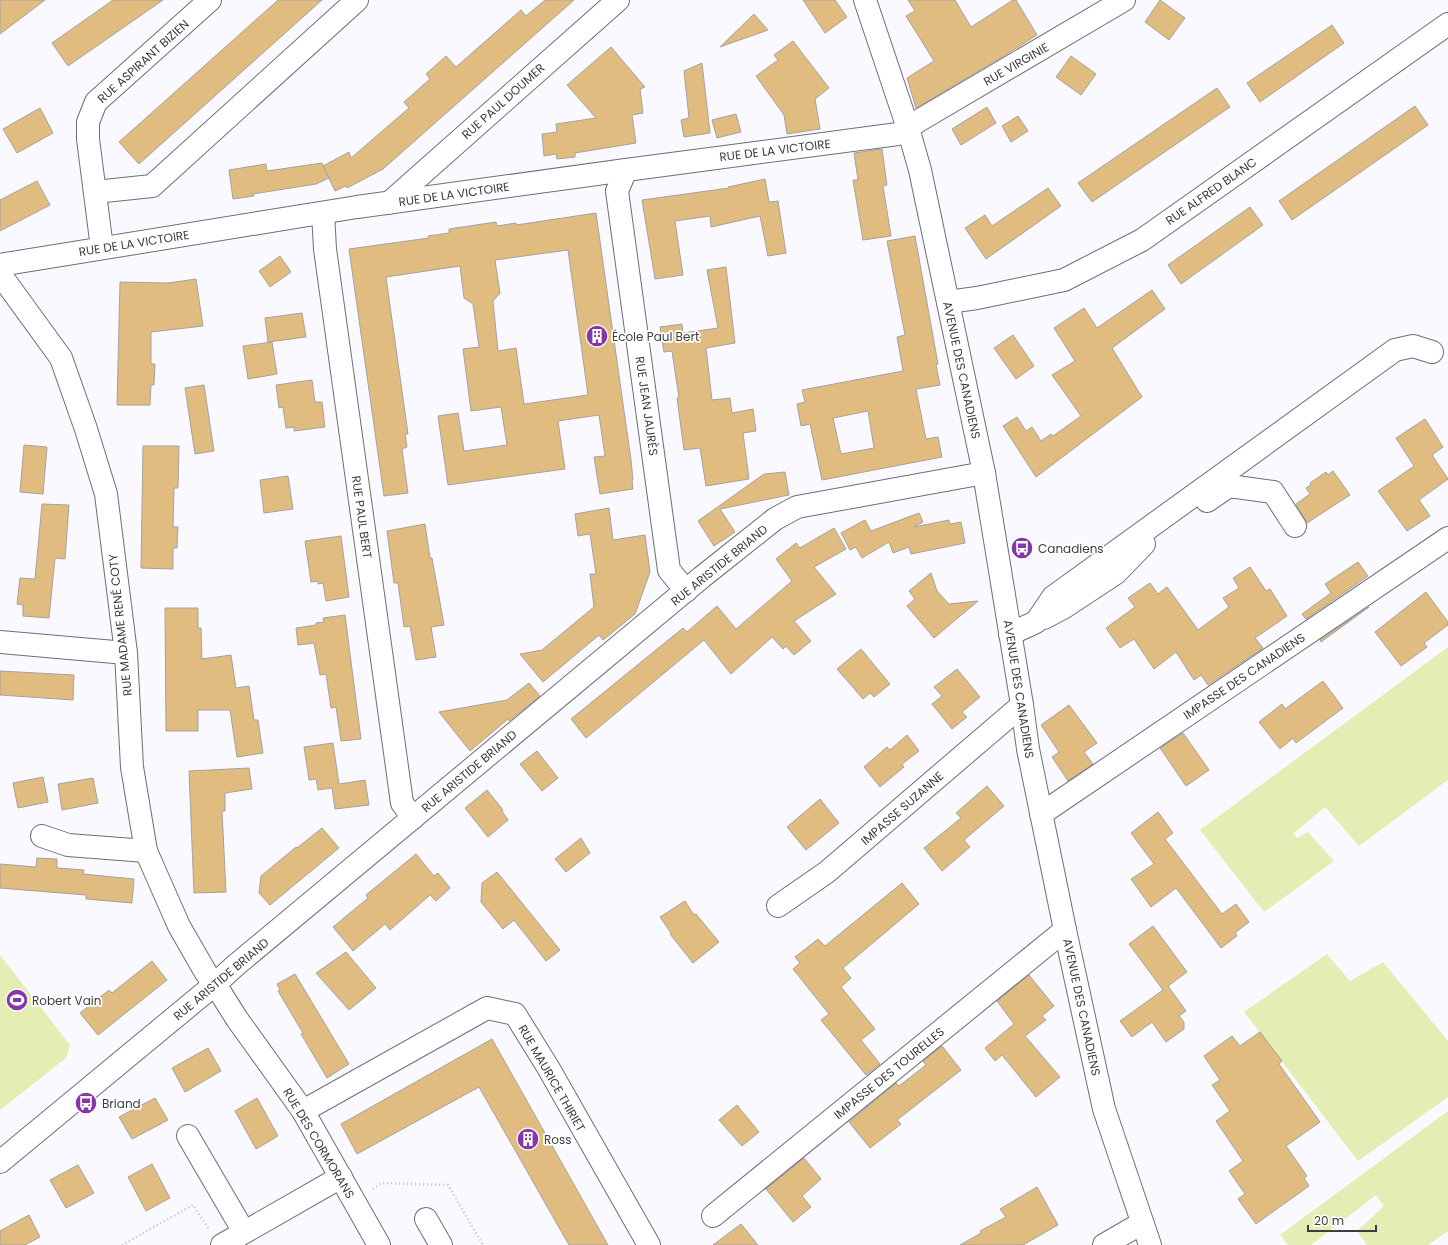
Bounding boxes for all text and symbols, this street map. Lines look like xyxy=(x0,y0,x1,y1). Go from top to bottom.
street label: RUE ASPIRANT BIZIEN xyxy=(94,15,192,107)
street label: RUE VIRGINIE xyxy=(980,38,1052,90)
street label: RUE PAUL DOUMER xyxy=(458,59,548,143)
street label: RUE DE LA VICTOIRE xyxy=(719,135,831,165)
street label: RUE ALFRED BLANC xyxy=(1162,153,1260,229)
street label: RUE DE LA VICTOIRE xyxy=(397,178,511,210)
street label: RUE DE LA VICTOIRE xyxy=(77,226,191,260)
street label: AVENUE DES CANADIENS xyxy=(939,300,985,440)
building icon: École Paul Bert xyxy=(584,323,610,349)
place label: École Paul Bert xyxy=(612,328,699,345)
street label: RUE JEAN JAURÈS xyxy=(632,355,662,457)
street label: RUE PAUL BERT xyxy=(348,474,376,560)
street label: RUE ARISTIDE BRIAND xyxy=(667,521,771,609)
bus stop icon: Canadiens xyxy=(1009,535,1035,561)
place label: Canadiens xyxy=(1038,540,1104,557)
street label: RUE MADAME RENÉ COTY xyxy=(104,553,136,697)
street label: AVENUE DES CANADIENS xyxy=(1000,618,1038,760)
street label: IMPASSE DES CANADIENS xyxy=(1180,629,1308,723)
street label: RUE ARISTIDE BRIAND xyxy=(418,726,520,816)
street label: IMPASSE SUZANNE xyxy=(857,767,947,849)
street label: RUE ARISTIDE BRIAND xyxy=(170,934,272,1024)
street label: AVENUE DES CANADIENS xyxy=(1059,937,1105,1077)
sports icon: Robert Vain xyxy=(4,987,30,1013)
place label: Robert Vain xyxy=(32,992,101,1009)
street label: RUE MAURICE THIRIET xyxy=(514,1021,590,1135)
street label: IMPASSE DES TOURELLES xyxy=(830,1023,948,1123)
street label: RUE DES CORMORANS xyxy=(279,1085,359,1201)
bus stop icon: Briand xyxy=(73,1090,99,1116)
place label: Briand xyxy=(102,1095,141,1112)
building icon: Ross xyxy=(515,1126,541,1152)
place label: Ross xyxy=(544,1131,572,1148)
scale bar xyxy=(1308,1207,1376,1233)
text: 20 m xyxy=(1314,1212,1344,1229)

